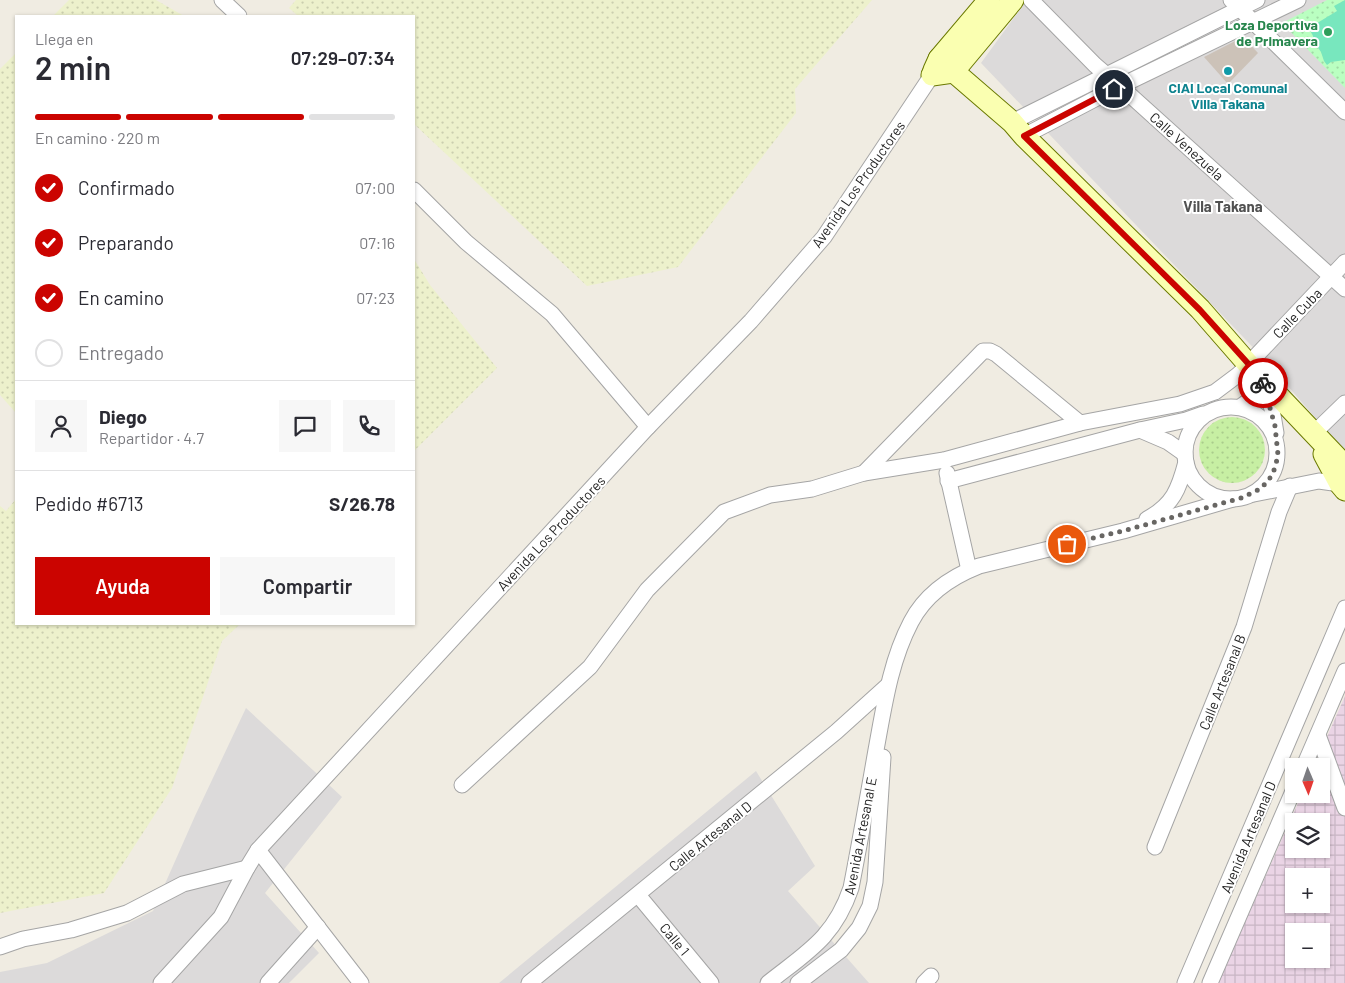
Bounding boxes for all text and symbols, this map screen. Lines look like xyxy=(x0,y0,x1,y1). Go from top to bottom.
place label: Loza Deportiva de Primavera xyxy=(1225,16,1318,49)
marker: Loza Deportiva de Primavera xyxy=(1322,26,1334,38)
text: Llega en xyxy=(35,29,93,48)
text: 07:29–07:34 xyxy=(291,46,395,69)
text: 2 min xyxy=(35,48,111,86)
marker: CIAI Local Comunal Villa Takana xyxy=(1222,65,1234,77)
pin xyxy=(1093,68,1135,110)
icon: home xyxy=(1100,75,1128,103)
place label: CIAI Local Comunal Villa Takana xyxy=(1168,79,1288,112)
street label: Calle Venezuela xyxy=(1146,108,1228,184)
street label: Avenida Los Productores xyxy=(808,117,908,251)
text: En camino · 220 m xyxy=(35,128,160,147)
icon: check xyxy=(35,174,63,202)
text: Confirmado xyxy=(78,176,175,199)
text: 07:00 xyxy=(355,178,395,197)
district label: Villa Takana xyxy=(1183,197,1263,215)
icon: check xyxy=(35,229,63,257)
text: Preparando xyxy=(78,231,174,254)
text: 07:16 xyxy=(359,233,395,252)
icon: check xyxy=(35,284,63,312)
street label: Calle Cuba xyxy=(1269,284,1325,342)
text: En camino xyxy=(78,286,164,309)
text: 07:23 xyxy=(356,288,395,307)
text: Entregado xyxy=(78,341,164,364)
courier xyxy=(1238,358,1288,408)
icon: bike xyxy=(1249,369,1277,397)
button: person xyxy=(35,400,87,452)
button: chat xyxy=(279,400,331,452)
button: phone xyxy=(343,400,395,452)
text: Diego xyxy=(99,405,147,428)
text: Repartidor · 4.7 xyxy=(99,428,204,447)
street label: Avenida Los Productores xyxy=(493,472,609,594)
text: Pedido #6713 xyxy=(35,492,144,515)
text: S/26.78 xyxy=(329,492,395,515)
pin xyxy=(1046,523,1088,565)
icon: bag xyxy=(1053,530,1081,558)
button: Ayuda xyxy=(35,557,210,615)
button: Compartir xyxy=(220,557,395,615)
street label: Calle Artesanal B xyxy=(1195,632,1249,732)
north arrow xyxy=(1285,758,1330,802)
map controls xyxy=(1285,758,1330,968)
street label: Avenida Artesanal E xyxy=(840,776,880,896)
street label: Avenida Artesanal D xyxy=(1217,778,1279,896)
street label: Calle Artesanal D xyxy=(665,797,755,875)
button: layers xyxy=(1285,813,1330,858)
button: + xyxy=(1285,868,1330,913)
street label: Calle 1 xyxy=(657,919,693,959)
button: − xyxy=(1285,923,1330,968)

